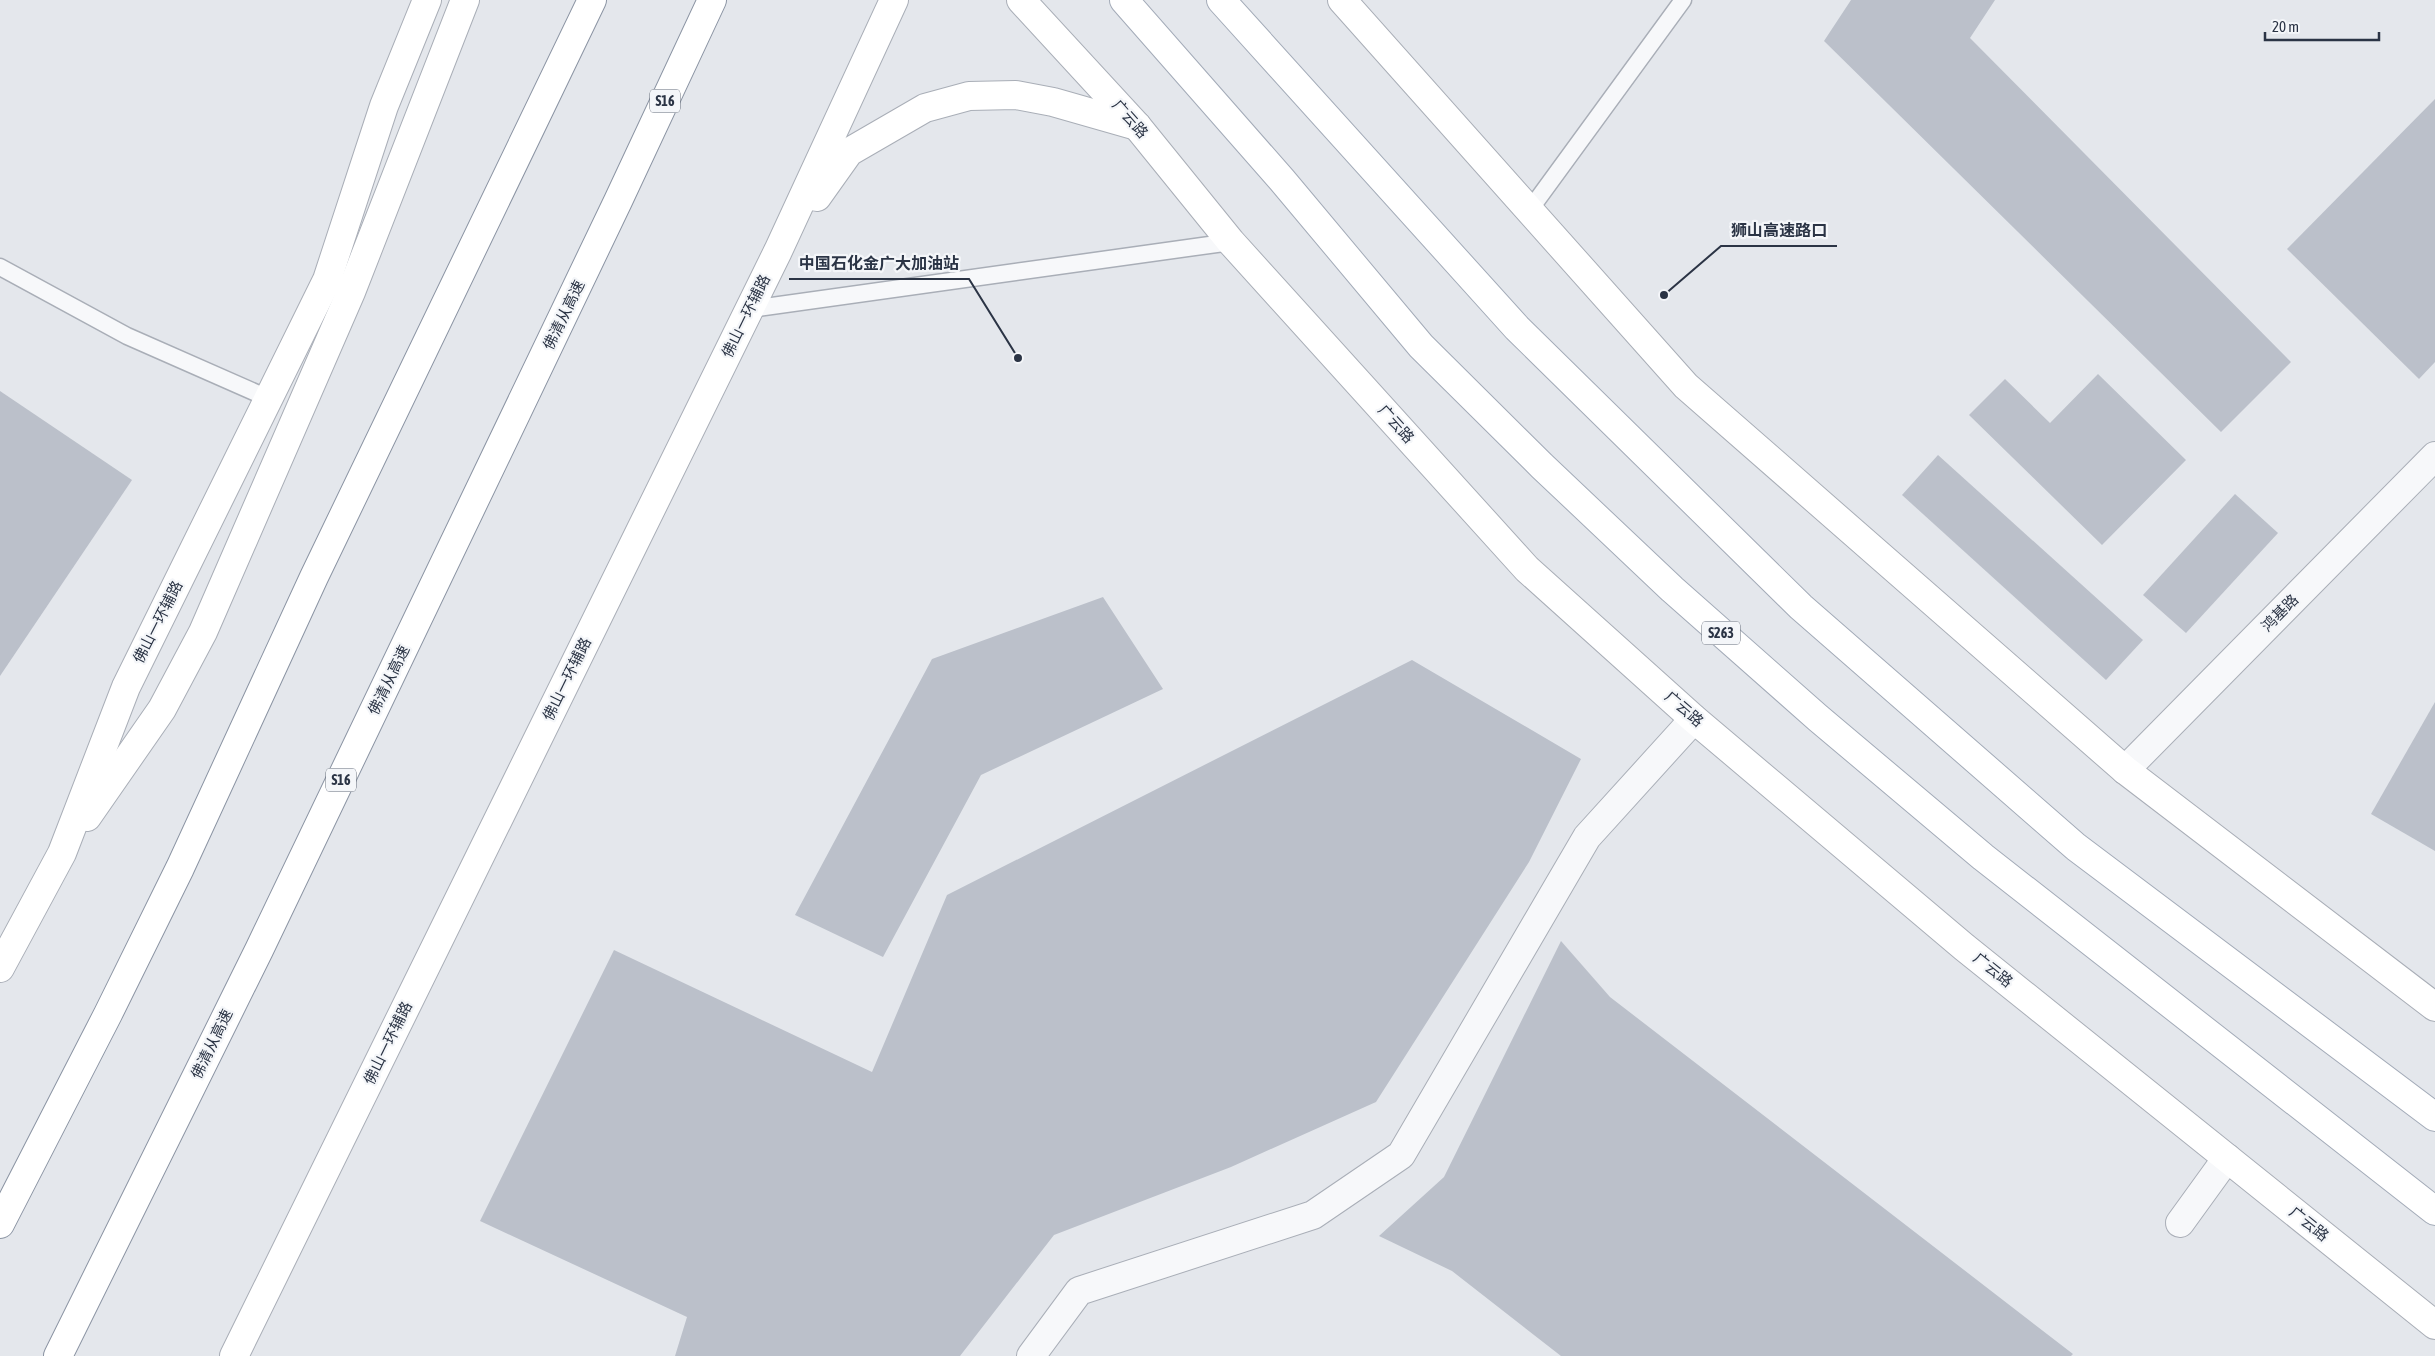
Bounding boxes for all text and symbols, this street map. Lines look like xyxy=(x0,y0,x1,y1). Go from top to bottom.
scale bar xyxy=(2265,10,2379,42)
text: 20 m xyxy=(2272,18,2299,35)
road number: S16 xyxy=(650,90,680,112)
street label: 广云路 xyxy=(1109,96,1152,141)
callout: 狮山高速路口 xyxy=(1721,215,1837,246)
text: 狮山高速路口 xyxy=(1731,221,1827,239)
callout: 中国石化金广大加油站 xyxy=(789,248,969,279)
text: 中国石化金广大加油站 xyxy=(799,254,959,272)
street label: 佛山一环辅路 xyxy=(718,272,773,360)
street label: 佛清从高速 xyxy=(539,277,588,352)
street label: 广云路 xyxy=(1375,401,1418,446)
street label: 佛山一环辅路 xyxy=(130,578,186,666)
street label: 鸿基路 xyxy=(2258,591,2302,635)
road number: S263 xyxy=(1702,622,1740,644)
street label: 佛山一环辅路 xyxy=(539,635,594,723)
street label: 佛清从高速 xyxy=(364,642,413,717)
street label: 广云路 xyxy=(1662,687,1707,730)
road number: S16 xyxy=(326,768,356,792)
street label: 广云路 xyxy=(1970,949,2016,990)
street label: 佛山一环辅路 xyxy=(360,999,415,1087)
street label: 佛清从高速 xyxy=(187,1006,236,1081)
street label: 广云路 xyxy=(2286,1203,2332,1244)

